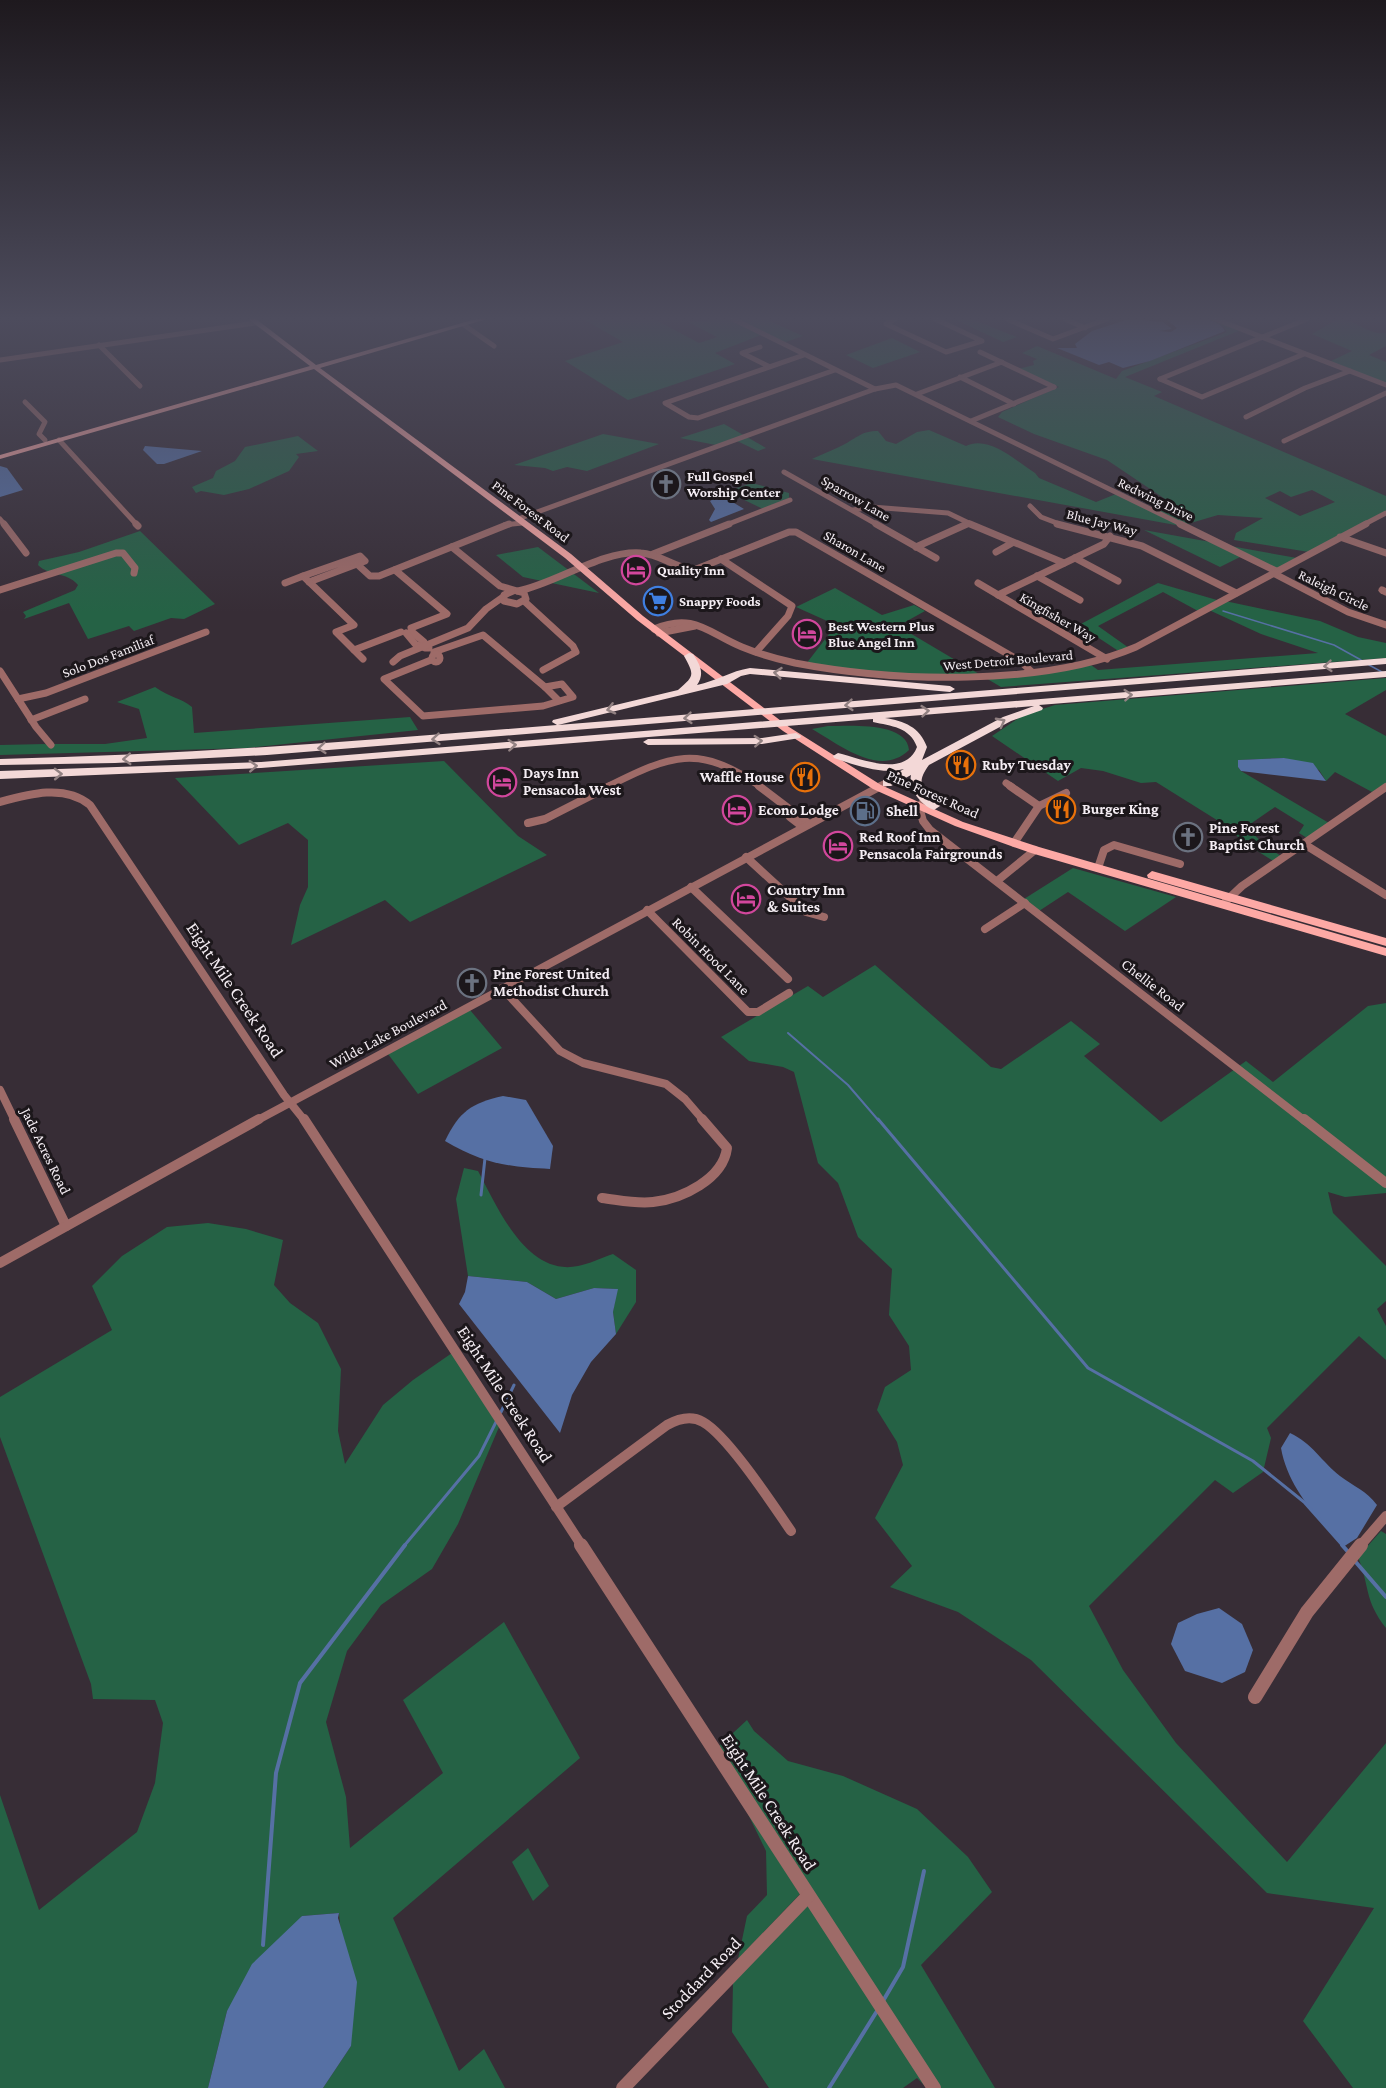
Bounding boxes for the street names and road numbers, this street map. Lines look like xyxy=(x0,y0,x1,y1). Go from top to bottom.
street label: Sparrow Lane xyxy=(819,472,893,524)
street label: Redwing Drive xyxy=(1115,474,1197,524)
street label: Pine Forest Road xyxy=(489,477,573,546)
street label: Blue Jay Way xyxy=(1065,505,1140,539)
street label: Sharon Lane xyxy=(821,527,889,575)
street label: Raleigh Circle xyxy=(1296,566,1372,614)
street label: Kingfisher Way xyxy=(1017,589,1099,646)
street label: Solo Dos Familiaf xyxy=(60,631,157,681)
street label: West Detroit Boulevard xyxy=(942,646,1074,674)
street label: Pine Forest Road xyxy=(884,767,982,822)
street label: Robin Hood Lane xyxy=(669,914,753,998)
street label: Eight Mile Creek Road xyxy=(182,919,288,1062)
street label: Chellie Road xyxy=(1118,956,1188,1014)
street label: Wilde Lake Boulevard xyxy=(327,996,449,1072)
street label: Jade Acres Road xyxy=(16,1103,74,1197)
street label: Eight Mile Creek Road xyxy=(453,1322,557,1466)
street label: Eight Mile Creek Road xyxy=(717,1730,821,1874)
street label: Stoddard Road xyxy=(657,1933,745,2023)

